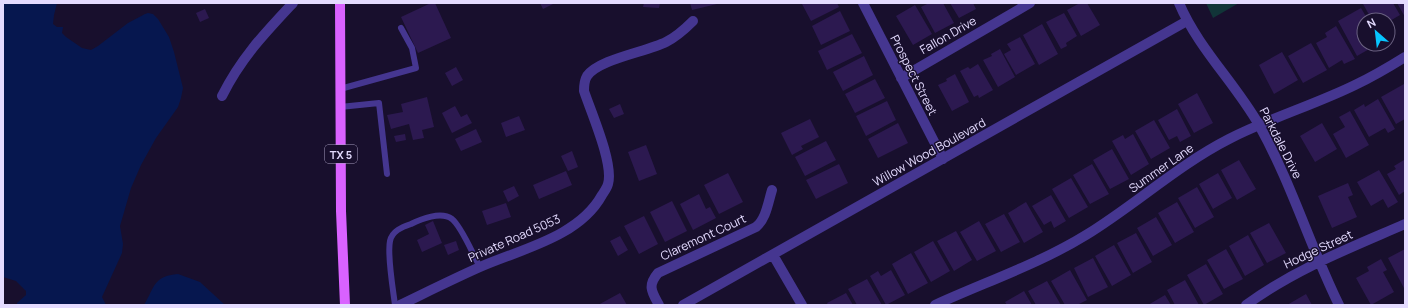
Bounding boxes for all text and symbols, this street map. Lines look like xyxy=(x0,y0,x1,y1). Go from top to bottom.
street label: Fallon Drive xyxy=(917,12,979,58)
north arrow xyxy=(1356,12,1396,52)
text: N xyxy=(1364,14,1378,31)
street label: Prospect Street xyxy=(886,32,942,118)
street label: Parkdale Drive xyxy=(1256,104,1306,182)
street label: Willow Wood Boulevard xyxy=(869,114,989,190)
street label: Summer Lane xyxy=(1125,139,1197,197)
road number: TX 5 xyxy=(325,145,357,163)
street label: Private Road 5053 xyxy=(465,210,563,266)
street label: Claremont Court xyxy=(657,210,749,264)
street label: Hodge Street xyxy=(1281,226,1355,272)

